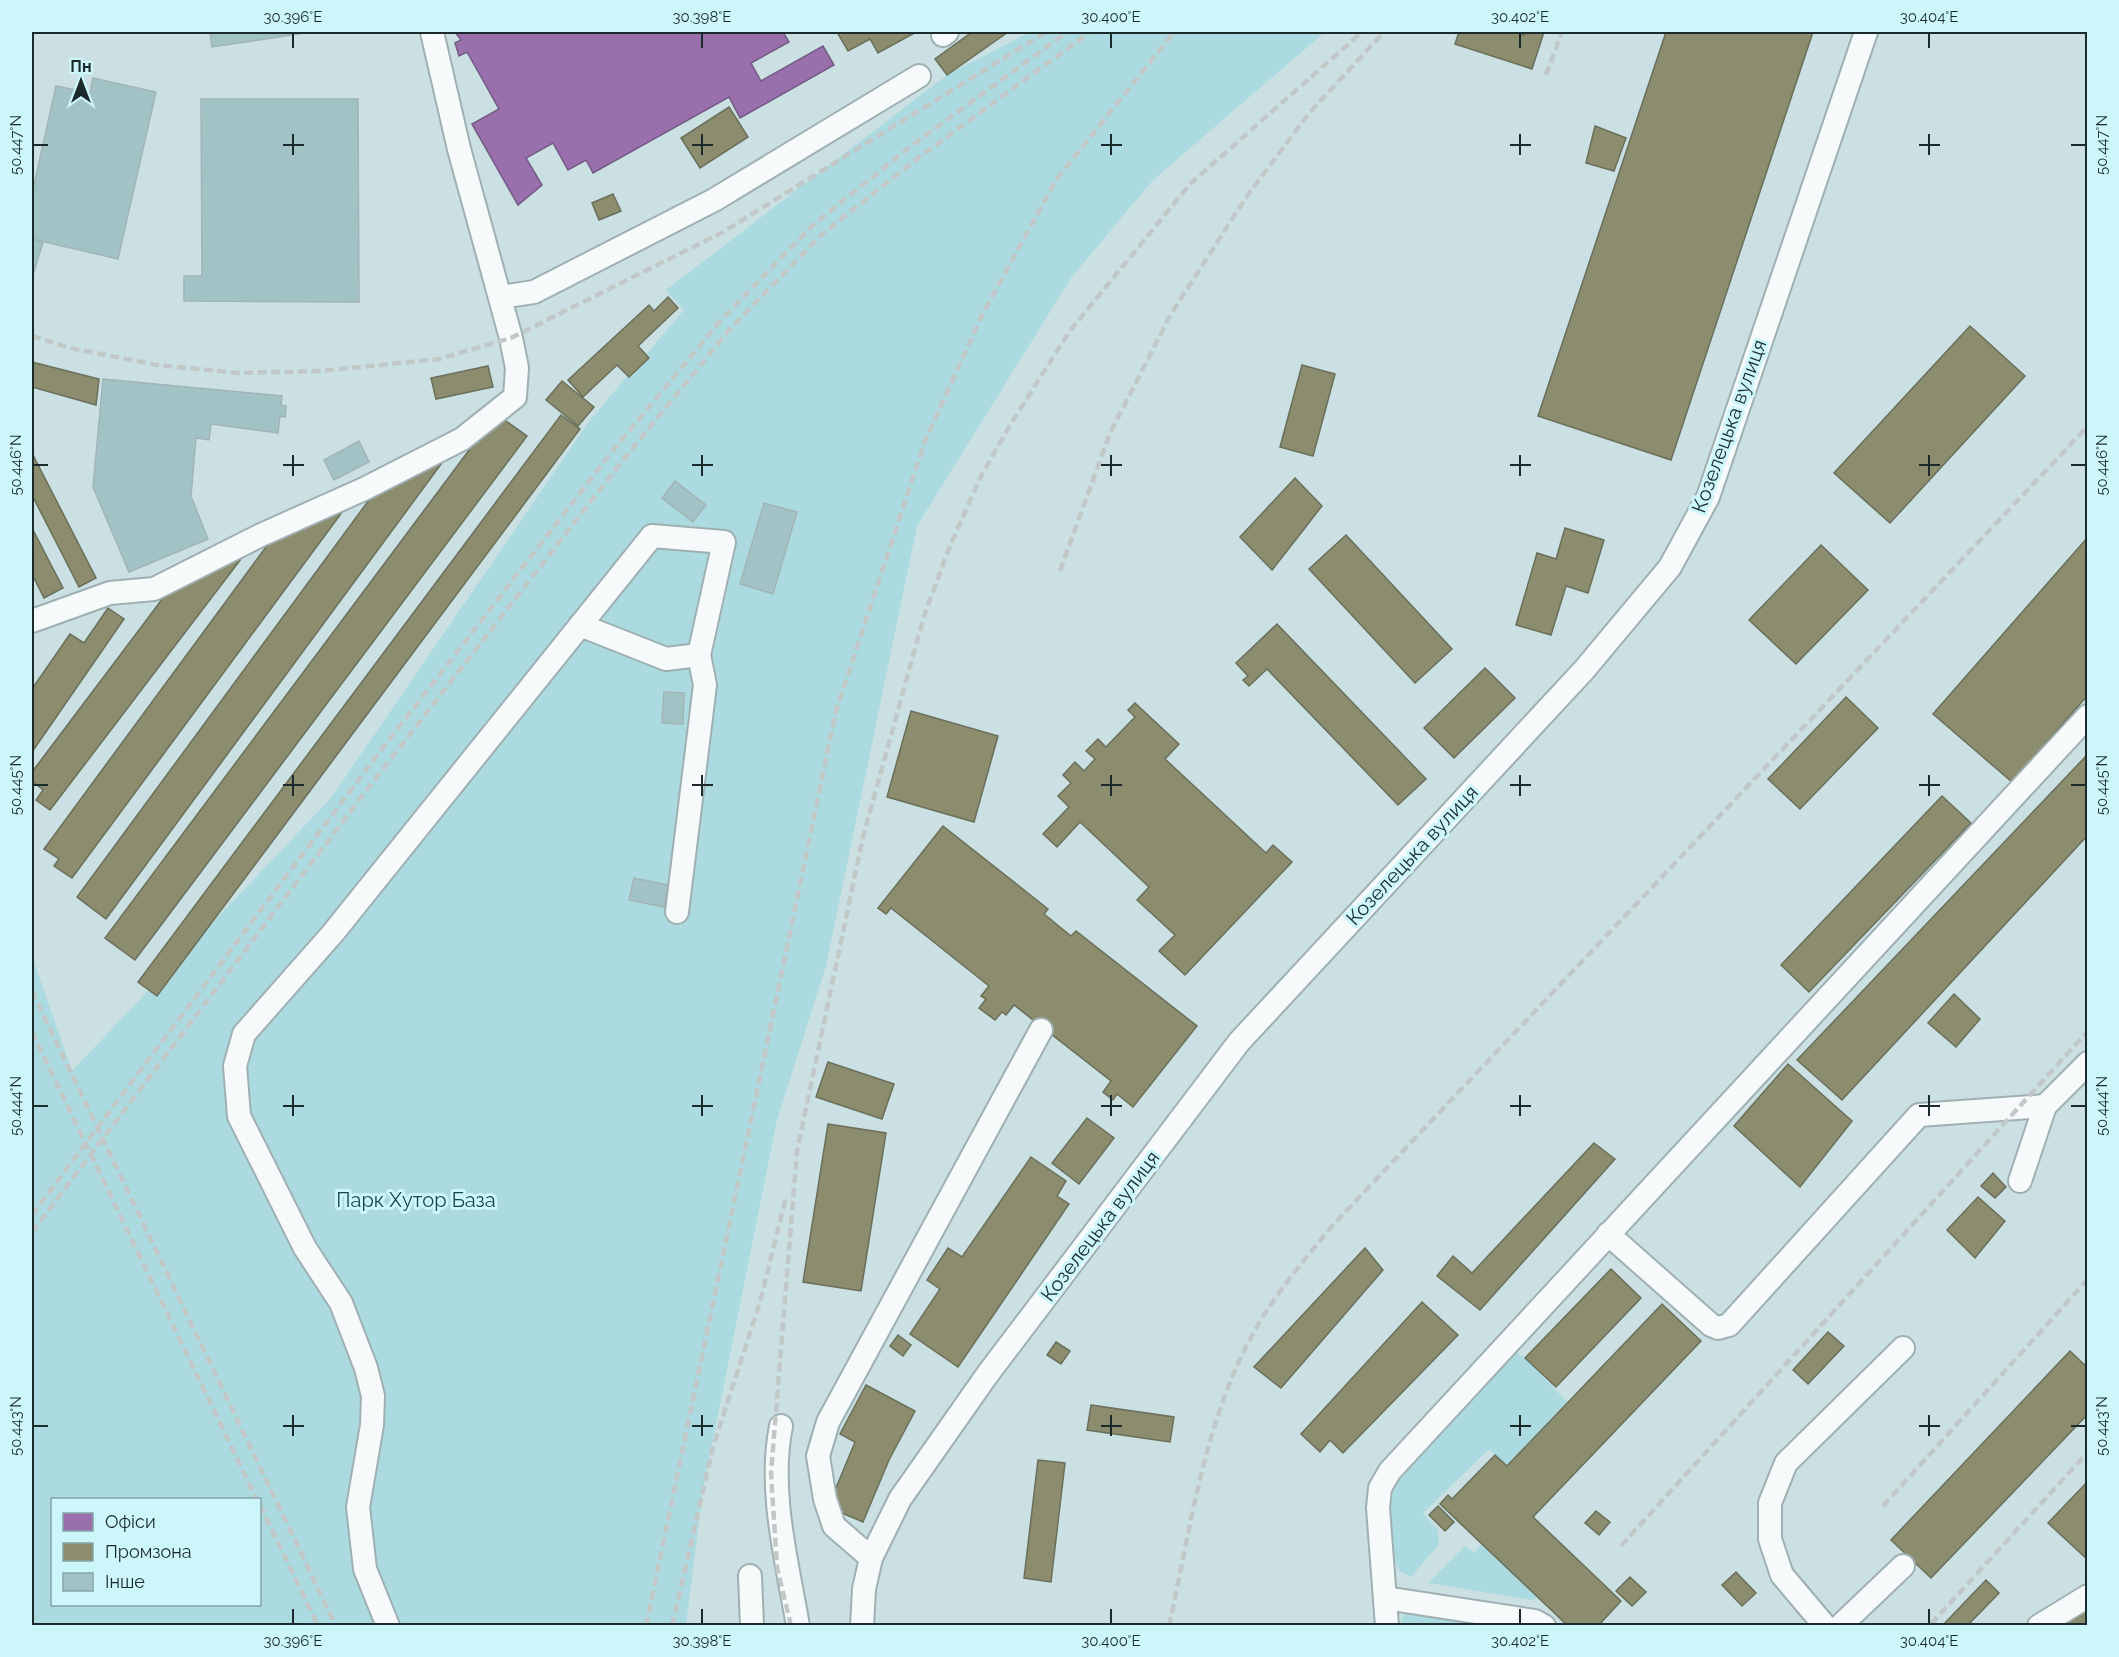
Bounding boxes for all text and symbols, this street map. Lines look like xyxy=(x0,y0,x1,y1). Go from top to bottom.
text: 30.396°E xyxy=(264,8,323,26)
text: 30.398°E xyxy=(673,8,731,26)
text: 30.400°E xyxy=(1081,8,1141,26)
text: 30.402°E xyxy=(1491,8,1549,26)
text: 30.404°E xyxy=(1900,8,1958,26)
north arrow xyxy=(51,51,111,111)
text: Пн xyxy=(70,57,92,76)
text: 50.447°N xyxy=(7,115,25,175)
text: 50.447°N xyxy=(2093,115,2111,175)
street label: Козелецька вулиця xyxy=(1687,336,1771,516)
text: 50.446°N xyxy=(7,434,25,496)
text: 50.446°N xyxy=(2093,434,2111,496)
text: 50.445°N xyxy=(7,755,25,815)
text: 50.445°N xyxy=(2093,755,2111,815)
street label: Козелецька вулиця xyxy=(1341,780,1483,930)
text: 50.444°N xyxy=(7,1076,25,1136)
text: 50.444°N xyxy=(2093,1076,2111,1136)
street label: Козелецька вулиця xyxy=(1036,1146,1164,1306)
park label: Парк Хутор База xyxy=(336,1188,496,1212)
text: 50.443°N xyxy=(7,1396,25,1456)
text: 50.443°N xyxy=(2093,1396,2111,1456)
legend xyxy=(51,1498,261,1606)
text: Офіси xyxy=(105,1511,156,1532)
text: Промзона xyxy=(105,1541,192,1562)
text: Інше xyxy=(105,1571,145,1592)
text: 30.396°E xyxy=(264,1632,323,1650)
text: 30.398°E xyxy=(673,1632,731,1650)
text: 30.400°E xyxy=(1081,1632,1141,1650)
text: 30.402°E xyxy=(1491,1632,1549,1650)
text: 30.404°E xyxy=(1900,1632,1958,1650)

